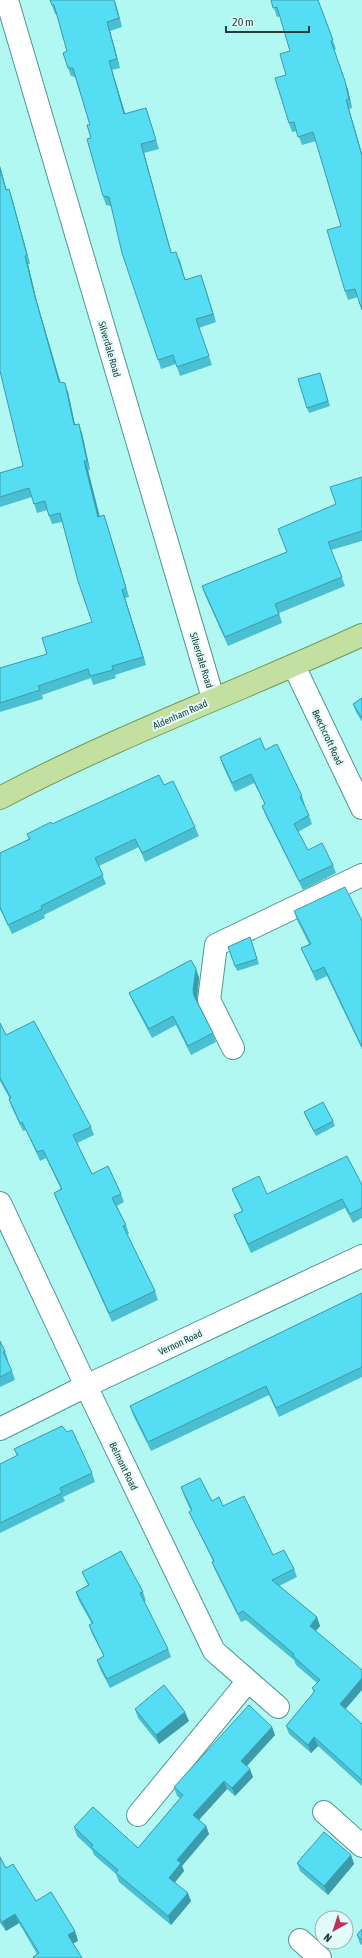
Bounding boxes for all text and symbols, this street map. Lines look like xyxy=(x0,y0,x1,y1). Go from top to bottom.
scale bar xyxy=(226,8,309,34)
text: 20 m xyxy=(232,15,254,29)
street label: Silverdale Road xyxy=(96,320,123,379)
street label: Silverdale Road xyxy=(188,631,215,689)
street label: Aldenham Road xyxy=(151,697,210,731)
street label: Beechcroft Road xyxy=(310,708,345,767)
street label: Vernon Road xyxy=(157,1327,204,1357)
street label: Belmont Road xyxy=(107,1440,140,1492)
north arrow xyxy=(314,1910,354,1950)
text: N xyxy=(321,1931,334,1944)

